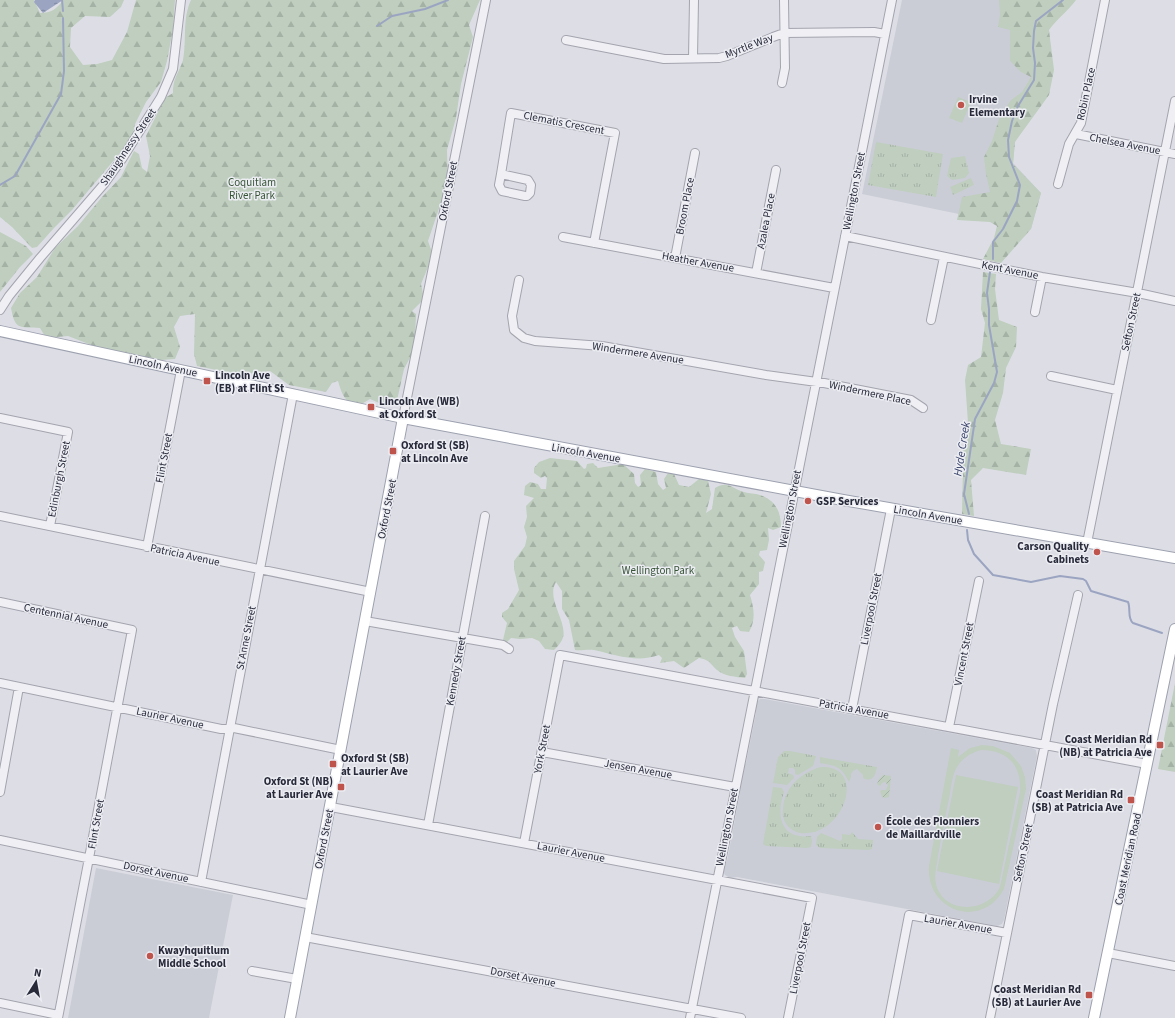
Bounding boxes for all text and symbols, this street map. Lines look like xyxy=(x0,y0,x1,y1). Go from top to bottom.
street label: Myrtle Way xyxy=(723,30,775,62)
street label: Robin Place xyxy=(1073,66,1099,122)
place label: Irvine Elementary xyxy=(969,92,1026,120)
marker: Irvine Elementary xyxy=(956,100,966,110)
street label: Shaughnessy Street xyxy=(96,105,160,189)
street label: Clematis Crescent xyxy=(522,108,606,138)
street label: Chelsea Avenue xyxy=(1088,130,1162,158)
street label: Wellington Street xyxy=(839,150,869,231)
street label: Oxford Street xyxy=(435,160,461,222)
park label: Coquitlam River Park xyxy=(228,175,276,203)
street label: Broom Place xyxy=(672,175,698,236)
street label: Azalea Place xyxy=(753,191,779,250)
street label: Heather Avenue xyxy=(661,248,736,276)
street label: Kent Avenue xyxy=(980,257,1040,283)
street label: Sefton Street xyxy=(1117,291,1145,353)
street label: Windermere Avenue xyxy=(591,338,685,368)
street label: Lincoln Avenue xyxy=(127,351,199,381)
place label: Lincoln Ave (EB) at Flint St xyxy=(215,368,285,396)
marker: Lincoln Ave (EB) at Flint St xyxy=(202,376,212,386)
street label: Windermere Place xyxy=(828,377,913,409)
place label: Lincoln Ave (WB) at Oxford St xyxy=(379,394,459,422)
marker: Lincoln Ave (WB) at Oxford St xyxy=(366,402,376,412)
water label: Hyde Creek xyxy=(949,420,975,478)
street label: Flint Street xyxy=(152,432,176,484)
place label: Oxford St (SB) at Lincoln Ave xyxy=(401,438,469,466)
street label: Edinburgh Street xyxy=(44,439,74,519)
street label: Lincoln Avenue xyxy=(550,440,622,467)
marker: Oxford St (SB) at Lincoln Ave xyxy=(388,446,398,456)
street label: Wellington Street xyxy=(775,468,805,549)
street label: Oxford Street xyxy=(374,478,400,540)
place label: GSP Services xyxy=(816,494,878,509)
marker: GSP Services xyxy=(803,496,813,506)
street label: Lincoln Avenue xyxy=(892,502,964,529)
place label: Carson Quality Cabinets xyxy=(1017,539,1089,567)
street label: Patricia Avenue xyxy=(149,540,222,570)
marker: Carson Quality Cabinets xyxy=(1092,547,1102,557)
park label: Wellington Park xyxy=(622,563,695,578)
street label: Liverpool Street xyxy=(857,571,885,646)
street label: Centennial Avenue xyxy=(22,600,110,632)
street label: St Anne Street xyxy=(232,605,260,671)
street label: Vincent Street xyxy=(951,621,978,687)
street label: Kennedy Street xyxy=(443,635,470,707)
street label: Patricia Avenue xyxy=(818,695,891,723)
street label: Laurier Avenue xyxy=(135,704,206,733)
street label: York Street xyxy=(530,723,554,776)
place label: Coast Meridian Rd (NB) at Patricia Ave xyxy=(1059,732,1152,760)
marker: Coast Meridian Rd (NB) at Patricia Ave xyxy=(1155,740,1165,750)
place label: Oxford St (SB) at Laurier Ave xyxy=(341,751,409,779)
street label: Jensen Avenue xyxy=(603,756,674,782)
marker: Oxford St (SB) at Laurier Ave xyxy=(328,759,338,769)
place label: Oxford St (NB) at Laurier Ave xyxy=(264,774,333,802)
marker: Oxford St (NB) at Laurier Ave xyxy=(336,782,346,792)
street label: Wellington Street xyxy=(712,786,742,867)
place label: Coast Meridian Rd (SB) at Patricia Ave xyxy=(1031,787,1123,815)
marker: Coast Meridian Rd (SB) at Patricia Ave xyxy=(1126,795,1136,805)
street label: Flint Street xyxy=(84,798,108,850)
street label: Oxford Street xyxy=(311,808,337,870)
street label: Coast Meridian Road xyxy=(1111,811,1145,907)
place label: École des Pionniers de Maillardville xyxy=(886,814,979,842)
marker: École des Pionniers de Maillardville xyxy=(873,822,883,832)
street label: Sefton Street xyxy=(1009,822,1037,884)
street label: Laurier Avenue xyxy=(536,838,607,866)
street label: Dorset Avenue xyxy=(122,858,191,886)
street label: Laurier Avenue xyxy=(923,911,994,937)
street label: Liverpool Street xyxy=(786,920,814,995)
place label: Kwayhquitlum Middle School xyxy=(158,943,229,971)
marker: Kwayhquitlum Middle School xyxy=(145,951,155,961)
north arrow xyxy=(16,962,56,1002)
street label: Dorset Avenue xyxy=(489,963,557,991)
text: N xyxy=(33,965,43,981)
place label: Coast Meridian Rd (SB) at Laurier Ave xyxy=(992,982,1081,1010)
marker: Coast Meridian Rd (SB) at Laurier Ave xyxy=(1084,990,1094,1000)

